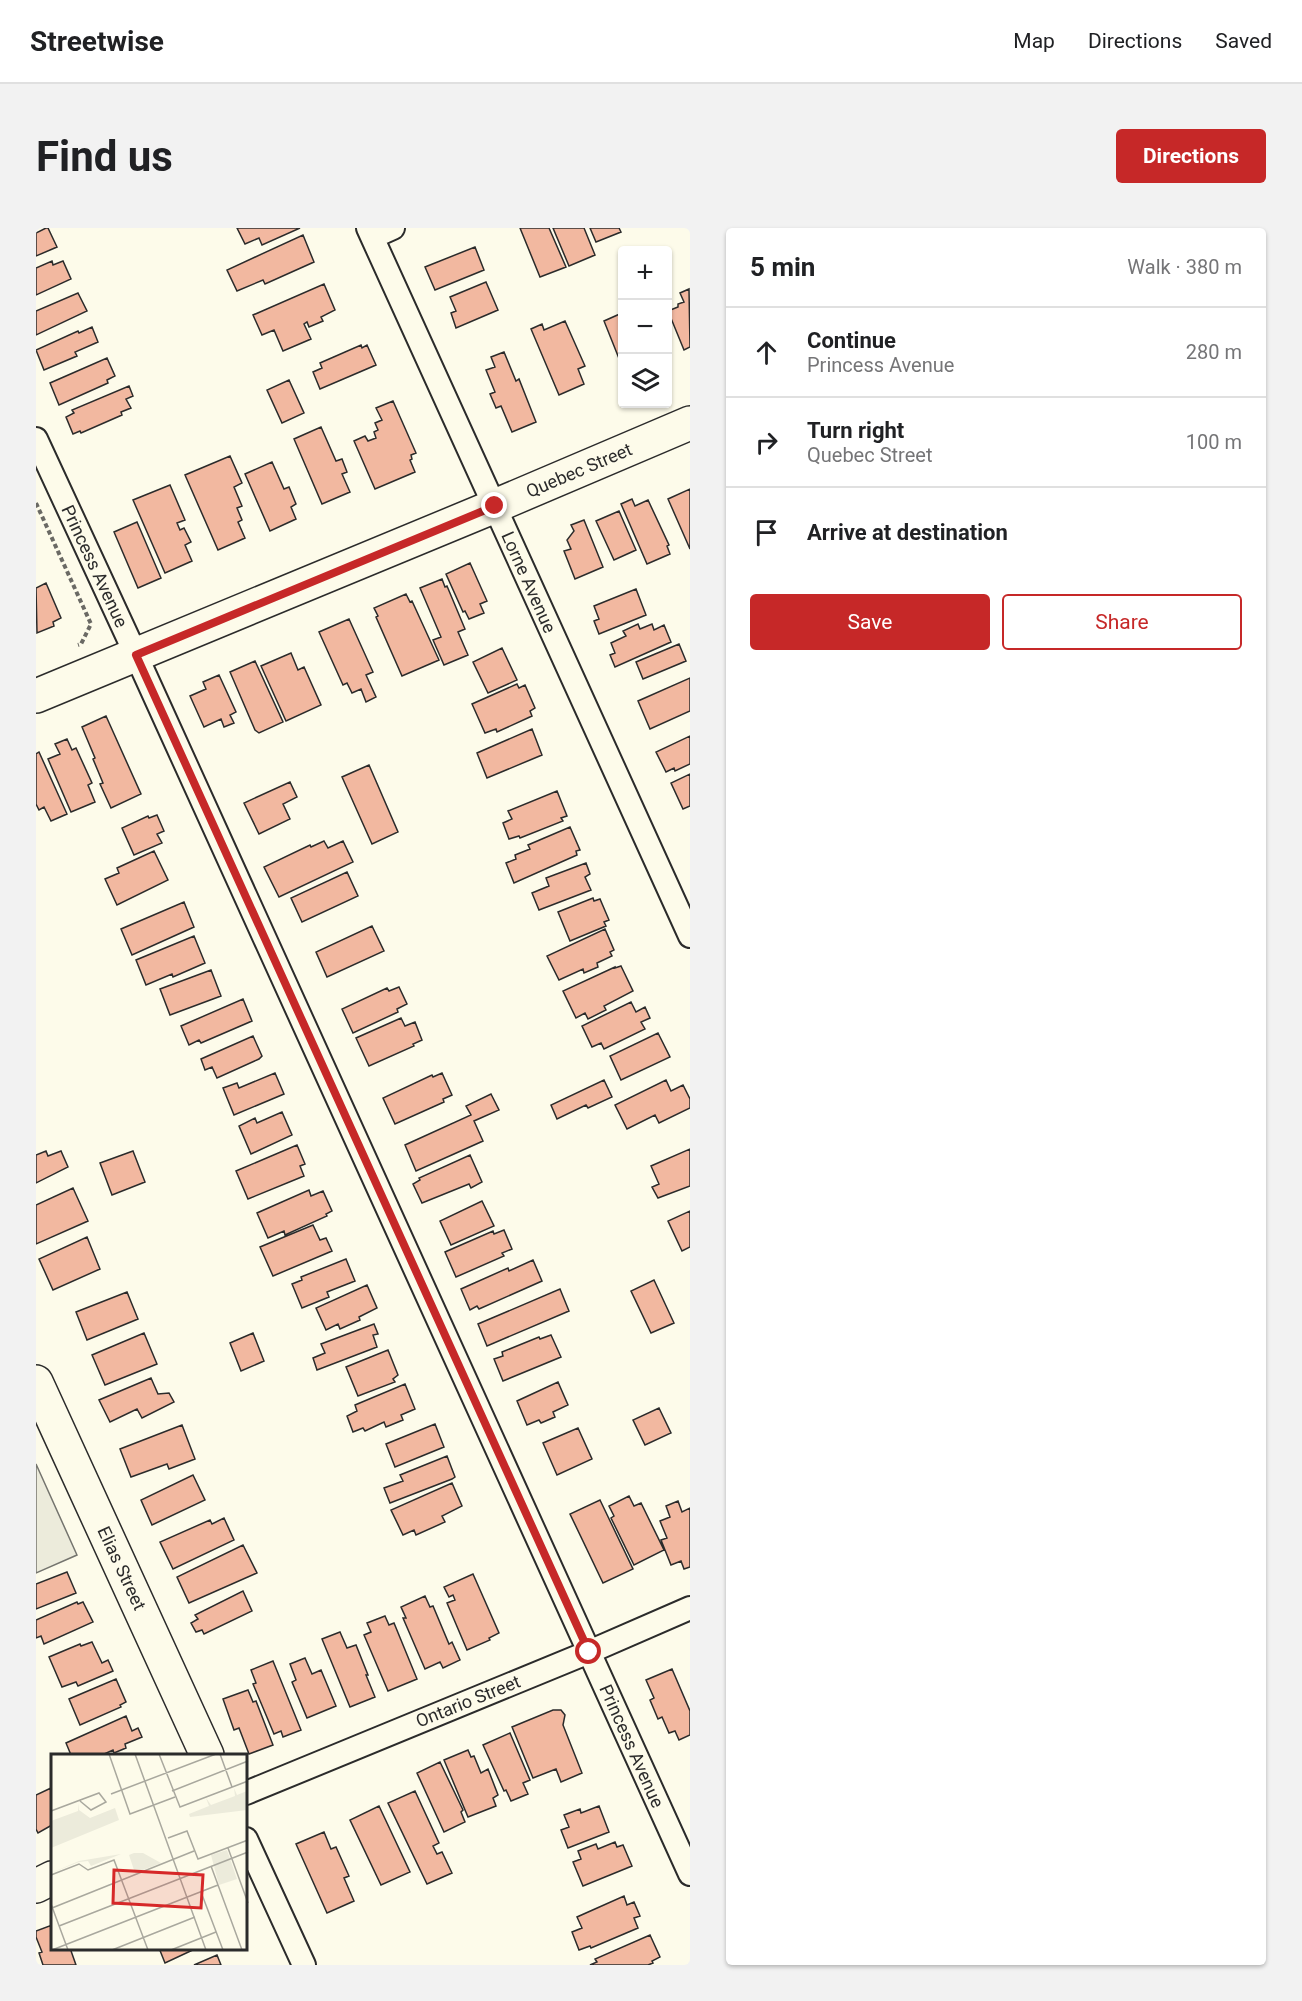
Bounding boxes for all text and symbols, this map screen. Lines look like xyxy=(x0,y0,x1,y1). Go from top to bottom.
text: Streetwise xyxy=(30,25,164,58)
text: Map xyxy=(1013,29,1055,53)
text: Directions xyxy=(1088,29,1182,53)
text: Saved xyxy=(1215,29,1272,53)
button: Directions xyxy=(1116,129,1266,183)
text: Find us xyxy=(36,132,173,181)
map controls xyxy=(618,246,672,408)
button: + xyxy=(618,246,672,300)
text: 5 min xyxy=(750,252,815,282)
text: Walk · 380 m xyxy=(1127,255,1242,279)
button: − xyxy=(618,300,672,354)
text: Continue xyxy=(807,328,896,353)
icon: ahead xyxy=(750,336,783,369)
text: 280 m xyxy=(1186,340,1242,364)
text: Princess Avenue xyxy=(807,353,954,377)
button: layers xyxy=(618,354,672,408)
text: Turn right xyxy=(807,418,904,443)
icon: right xyxy=(750,426,783,459)
text: 100 m xyxy=(1186,430,1242,454)
street label: Quebec Street xyxy=(523,438,635,502)
text: Quebec Street xyxy=(807,443,932,467)
route end xyxy=(481,492,507,518)
street label: Princess Avenue xyxy=(57,501,133,631)
icon: arrive xyxy=(750,516,783,549)
text: Arrive at destination xyxy=(807,520,1008,545)
street label: Lorne Avenue xyxy=(497,528,561,636)
button: Save xyxy=(750,594,990,650)
button: Share xyxy=(1002,594,1242,650)
street label: Elias Street xyxy=(93,1523,151,1613)
route start xyxy=(575,1638,601,1664)
street label: Ontario Street xyxy=(413,1670,523,1731)
street label: Princess Avenue xyxy=(595,1681,669,1811)
inset map xyxy=(51,1754,248,1950)

